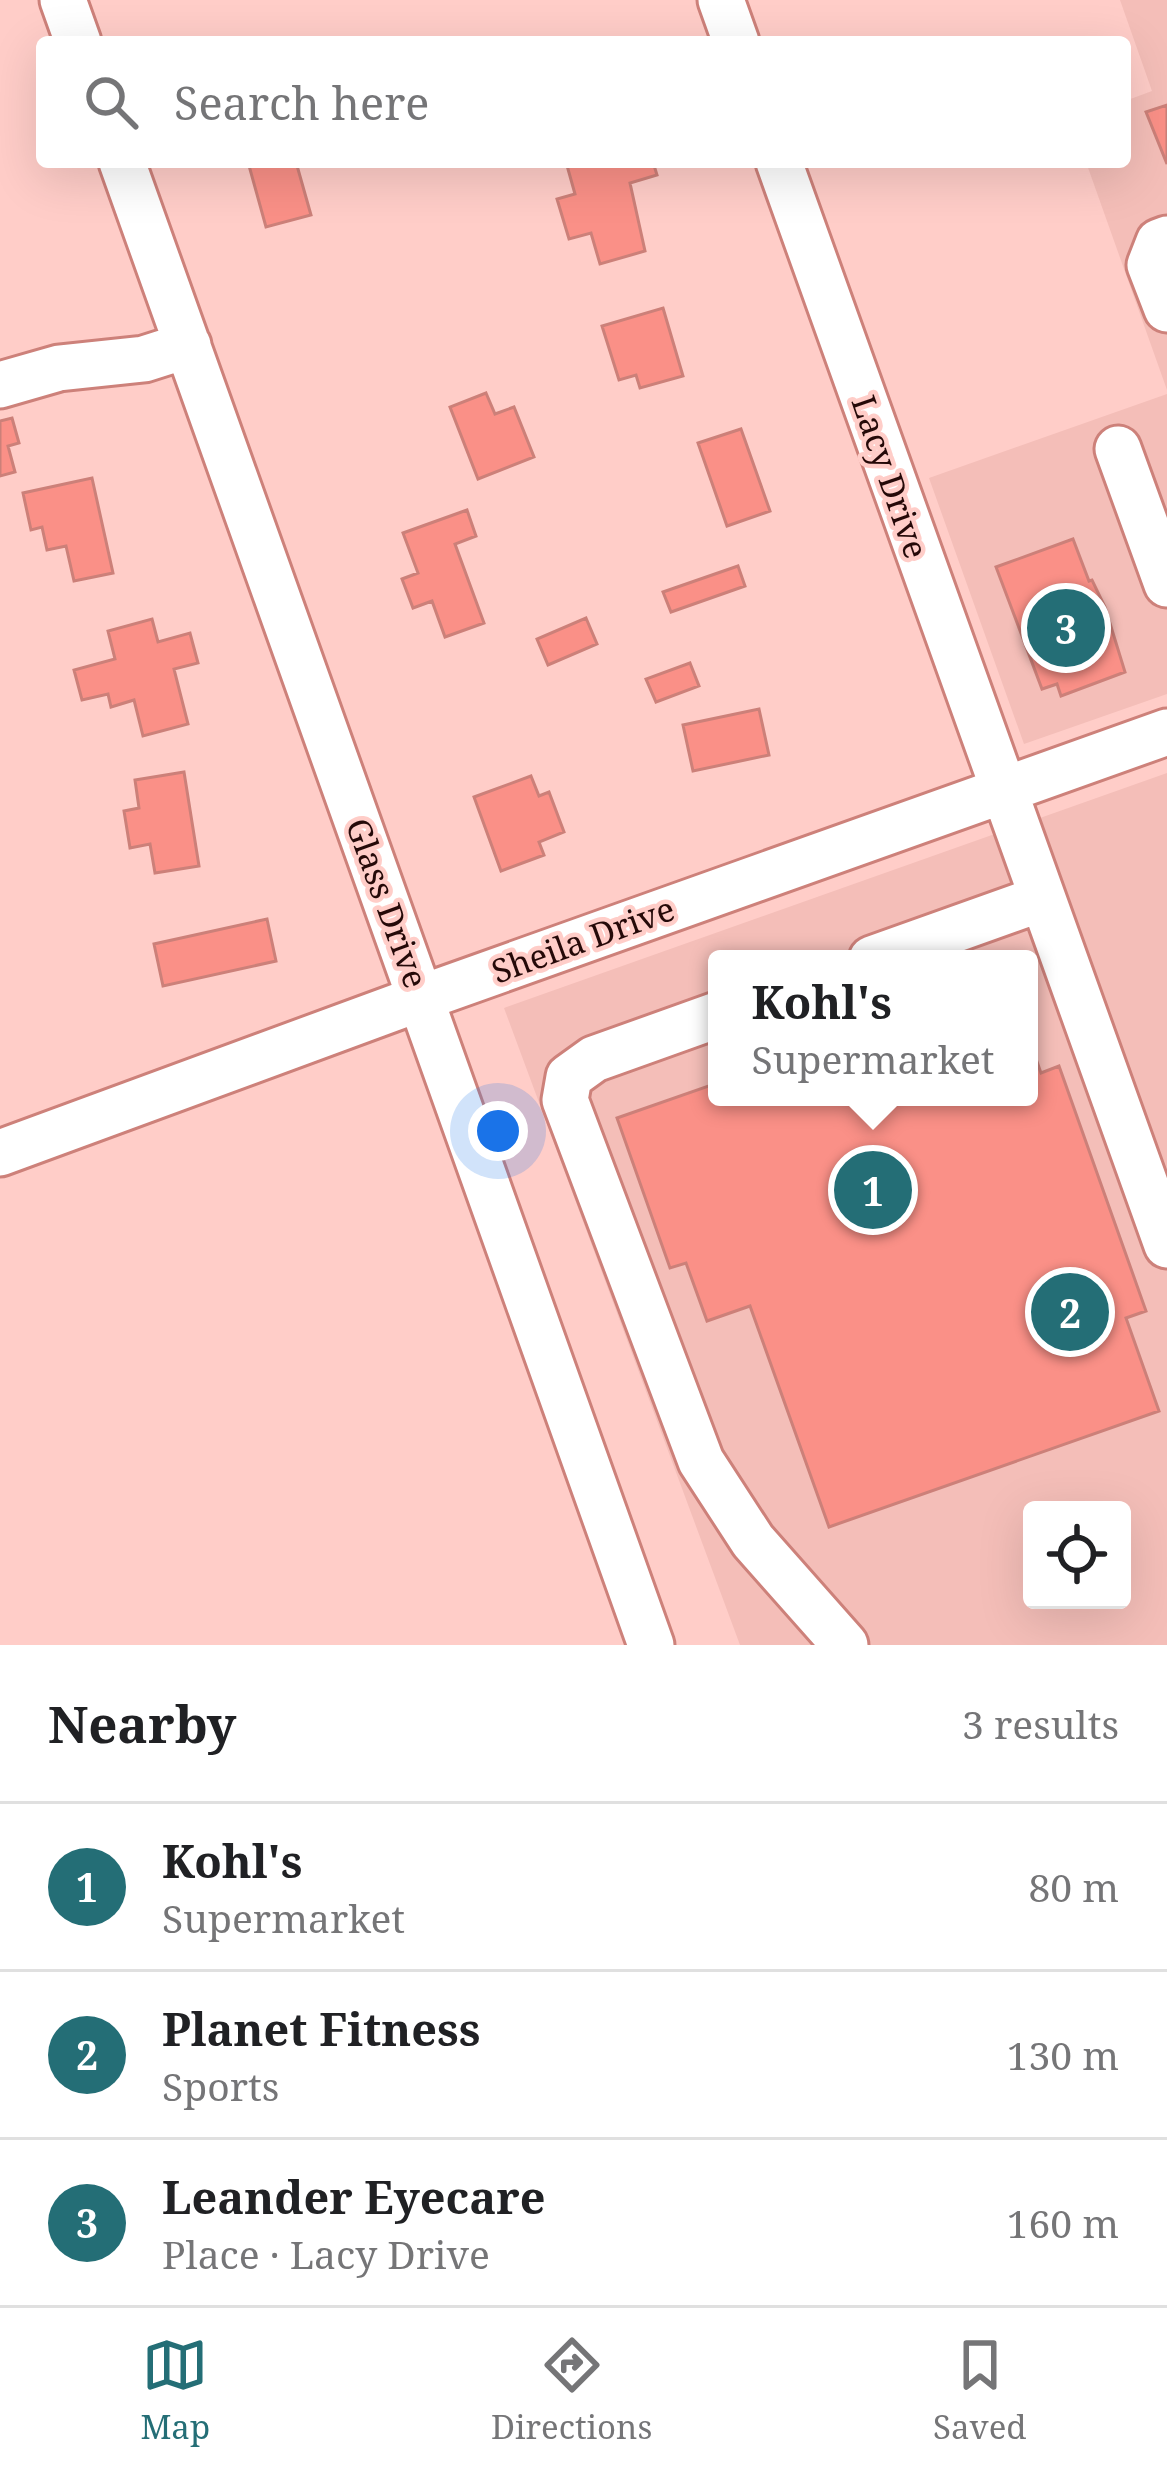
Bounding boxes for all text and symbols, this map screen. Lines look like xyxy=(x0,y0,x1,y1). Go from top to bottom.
search box xyxy=(36,36,1131,168)
icon: search xyxy=(78,69,144,135)
text: Search here xyxy=(174,72,429,133)
street label: Lacy Drive xyxy=(842,389,939,564)
pin: 3 xyxy=(1027,583,1105,673)
street label: Glass Drive xyxy=(336,812,439,994)
street label: Sheila Drive xyxy=(485,886,680,993)
popup xyxy=(708,950,1038,1106)
text: Kohl's xyxy=(752,971,892,1032)
text: Supermarket xyxy=(752,1032,994,1085)
your location xyxy=(468,1101,528,1161)
pin: 1 xyxy=(834,1145,912,1235)
pin: 2 xyxy=(1031,1267,1109,1357)
map controls xyxy=(1023,1501,1131,1609)
button: locate xyxy=(1023,1501,1131,1609)
text: Nearby xyxy=(48,1688,236,1758)
text: 3 results xyxy=(962,1697,1119,1750)
text: Kohl's xyxy=(162,1830,302,1891)
text: 1 xyxy=(76,1860,98,1913)
text: 80 m xyxy=(1028,1860,1119,1913)
text: Supermarket xyxy=(162,1891,405,1944)
text: Planet Fitness xyxy=(162,1998,480,2059)
text: 2 xyxy=(76,2028,98,2081)
text: 130 m xyxy=(1007,2028,1119,2081)
text: Sports xyxy=(162,2059,279,2112)
text: Leander Eyecare xyxy=(162,2166,546,2227)
text: 3 xyxy=(76,2196,98,2249)
text: 160 m xyxy=(1007,2196,1119,2249)
text: Place · Lacy Drive xyxy=(162,2227,490,2280)
tab: Map xyxy=(140,2332,210,2449)
tab: Directions xyxy=(491,2332,652,2449)
tab: Saved xyxy=(933,2332,1027,2449)

